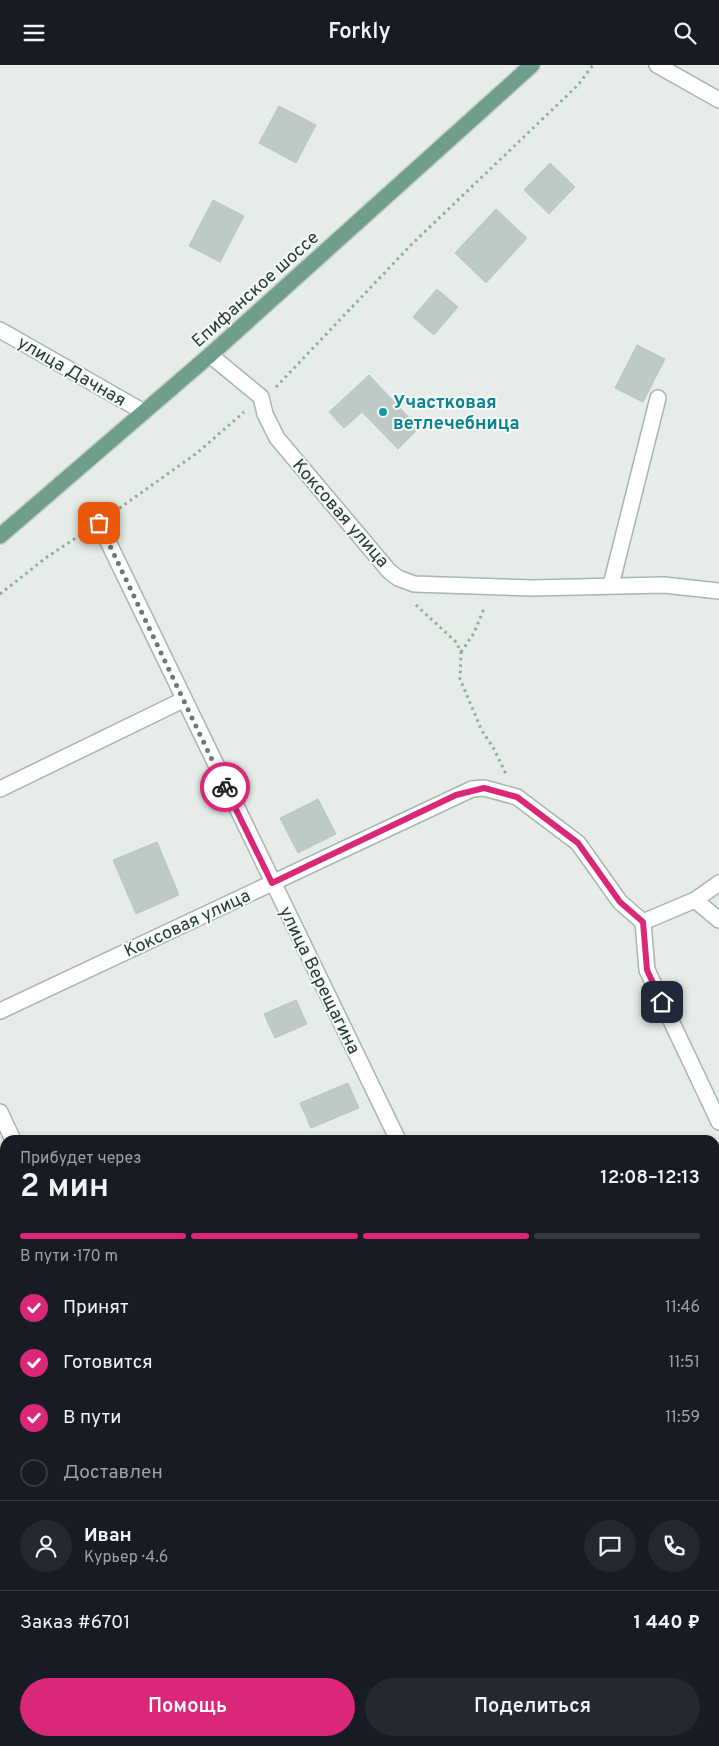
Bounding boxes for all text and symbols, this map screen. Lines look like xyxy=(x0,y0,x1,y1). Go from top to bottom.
icon: menu xyxy=(20,19,48,47)
text: Forkly xyxy=(328,19,391,46)
icon: search xyxy=(671,19,699,47)
street label: Епифанское шоссе xyxy=(188,227,324,353)
street label: улица Дачная xyxy=(13,332,130,413)
place label: Участковая ветлечебница xyxy=(393,392,520,436)
marker: Участковая ветлечебница xyxy=(377,406,389,418)
street label: Коксовая улица xyxy=(286,455,393,573)
pin xyxy=(78,502,120,544)
icon: bag xyxy=(85,509,113,537)
courier xyxy=(200,762,250,812)
icon: bike xyxy=(211,773,239,801)
street label: Коксовая улица xyxy=(121,885,254,964)
street label: улица Верещагина xyxy=(273,903,364,1058)
pin xyxy=(641,981,683,1023)
icon: home xyxy=(648,988,676,1016)
text: Прибудет через xyxy=(20,1149,142,1169)
text: 12:08–12:13 xyxy=(600,1166,700,1190)
text: 2 мин xyxy=(20,1168,109,1208)
text: В пути · 170 m xyxy=(20,1247,118,1267)
icon: check xyxy=(20,1294,48,1322)
text: Принят xyxy=(63,1296,129,1320)
text: 11:46 xyxy=(665,1298,700,1318)
icon: check xyxy=(20,1349,48,1377)
text: Готовится xyxy=(63,1351,153,1375)
text: 11:51 xyxy=(669,1353,700,1373)
icon: check xyxy=(20,1404,48,1432)
text: В пути xyxy=(63,1406,121,1430)
text: 11:59 xyxy=(665,1408,700,1428)
text: Доставлен xyxy=(63,1461,163,1485)
button: person xyxy=(20,1520,72,1572)
button: chat xyxy=(584,1520,636,1572)
button: phone xyxy=(648,1520,700,1572)
text: Иван xyxy=(84,1524,132,1548)
text: Курьер · 4.6 xyxy=(84,1548,168,1568)
text: Заказ #6701 xyxy=(20,1611,130,1635)
text: 1 440 ₽ xyxy=(634,1611,700,1635)
button: Помощь xyxy=(20,1678,355,1736)
button: Поделиться xyxy=(365,1678,700,1736)

